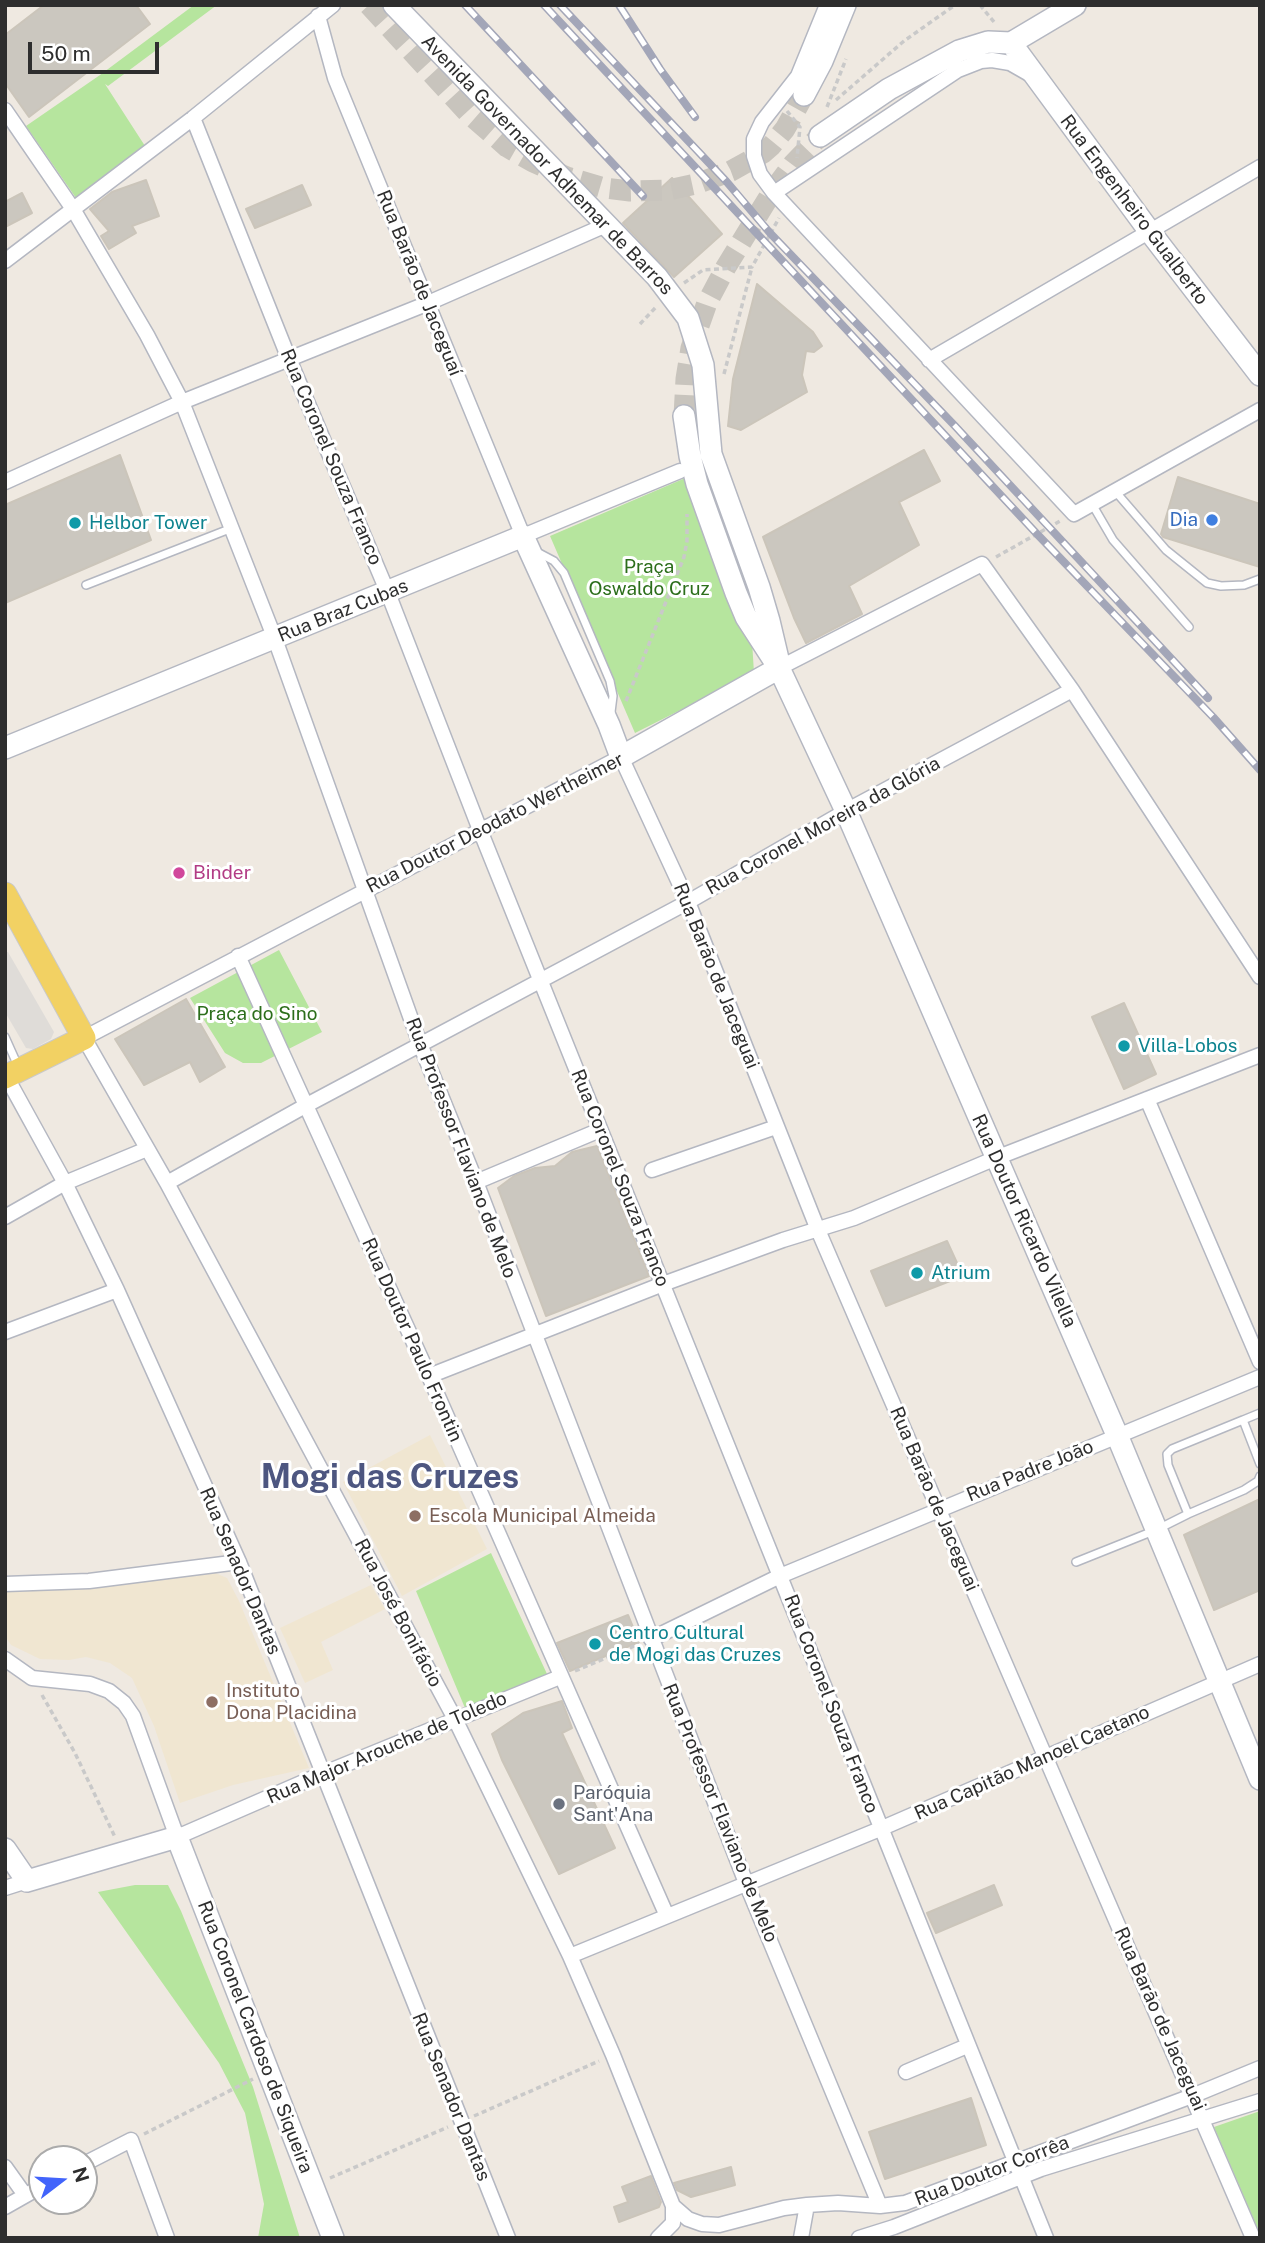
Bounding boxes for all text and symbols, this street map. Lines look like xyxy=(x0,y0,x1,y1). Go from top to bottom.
scale bar xyxy=(32,28,163,72)
street label: Avenida Governador Adhemar de Barros xyxy=(416,30,678,300)
text: 50 m xyxy=(41,41,91,66)
street label: Rua Engenheiro Gualberto xyxy=(1055,110,1213,310)
street label: Rua Barão de Jaceguaí xyxy=(371,187,467,379)
street label: Rua Coronel Souza Franco xyxy=(275,346,387,568)
place label: Dia xyxy=(1170,509,1198,531)
place label: Helbor Tower xyxy=(89,512,207,534)
marker: Dia xyxy=(1204,512,1220,528)
marker: Helbor Tower xyxy=(67,515,83,531)
park label: Praça Oswaldo Cruz xyxy=(588,556,710,600)
street label: Rua Braz Cubas xyxy=(275,575,411,647)
street label: Rua Doutor Deodato Wertheimer xyxy=(362,748,628,898)
street label: Rua Coronel Moreira da Glória xyxy=(702,752,944,900)
place label: Binder xyxy=(193,862,251,884)
marker: Binder xyxy=(171,865,187,881)
street label: Rua Barão de Jaceguai xyxy=(668,880,764,1072)
park label: Praça do Sino xyxy=(197,1003,317,1025)
street label: Rua Professor Flaviano de Melo xyxy=(401,1015,521,1281)
place label: Villa-Lobos xyxy=(1138,1035,1237,1057)
marker: Villa-Lobos xyxy=(1116,1038,1132,1054)
street label: Rua Coronel Souza Franco xyxy=(566,1066,674,1290)
street label: Rua Doutor Ricardo Vilella xyxy=(967,1111,1081,1331)
street label: Rua Doutor Paulo Frontin xyxy=(357,1234,467,1446)
place label: Atrium xyxy=(931,1262,991,1284)
marker: Atrium xyxy=(909,1265,925,1281)
street label: Rua Barão de Jaceguai xyxy=(885,1403,983,1595)
street label: Rua Padre João xyxy=(963,1435,1097,1507)
district label: Mogi das Cruzes xyxy=(261,1458,519,1498)
street label: Rua Senador Dantas xyxy=(194,1484,286,1658)
place label: Escola Municipal Almeida xyxy=(429,1505,656,1527)
marker: Escola Municipal Almeida xyxy=(407,1508,423,1524)
street label: Rua José Bonifácio xyxy=(349,1535,447,1691)
street label: Rua Coronel Souza Franco xyxy=(779,1591,883,1817)
place label: Centro Cultural de Mogi das Cruzes xyxy=(609,1622,781,1666)
marker: Centro Cultural de Mogi das Cruzes xyxy=(587,1636,603,1652)
place label: Instituto Dona Placidina xyxy=(226,1680,357,1724)
street label: Rua Professor Flaviano de Melo xyxy=(658,1680,782,1946)
street label: Rua Major Arouche de Toledo xyxy=(264,1687,510,1809)
marker: Instituto Dona Placidina xyxy=(204,1694,220,1710)
street label: Rua Capitão Manoel Caetano xyxy=(911,1701,1153,1825)
place label: Paróquia Sant'Ana xyxy=(573,1782,653,1826)
marker: Paróquia Sant'Ana xyxy=(551,1796,567,1812)
street label: Rua Coronel Cardoso de Siqueira xyxy=(192,1897,318,2177)
street label: Rua Barão de Jaceguai xyxy=(1109,1924,1211,2114)
street label: Rua Senador Dantas xyxy=(407,2010,495,2184)
street label: Rua Doutor Corrêa xyxy=(912,2131,1072,2211)
north arrow xyxy=(28,2145,98,2215)
text: N xyxy=(68,2164,94,2185)

